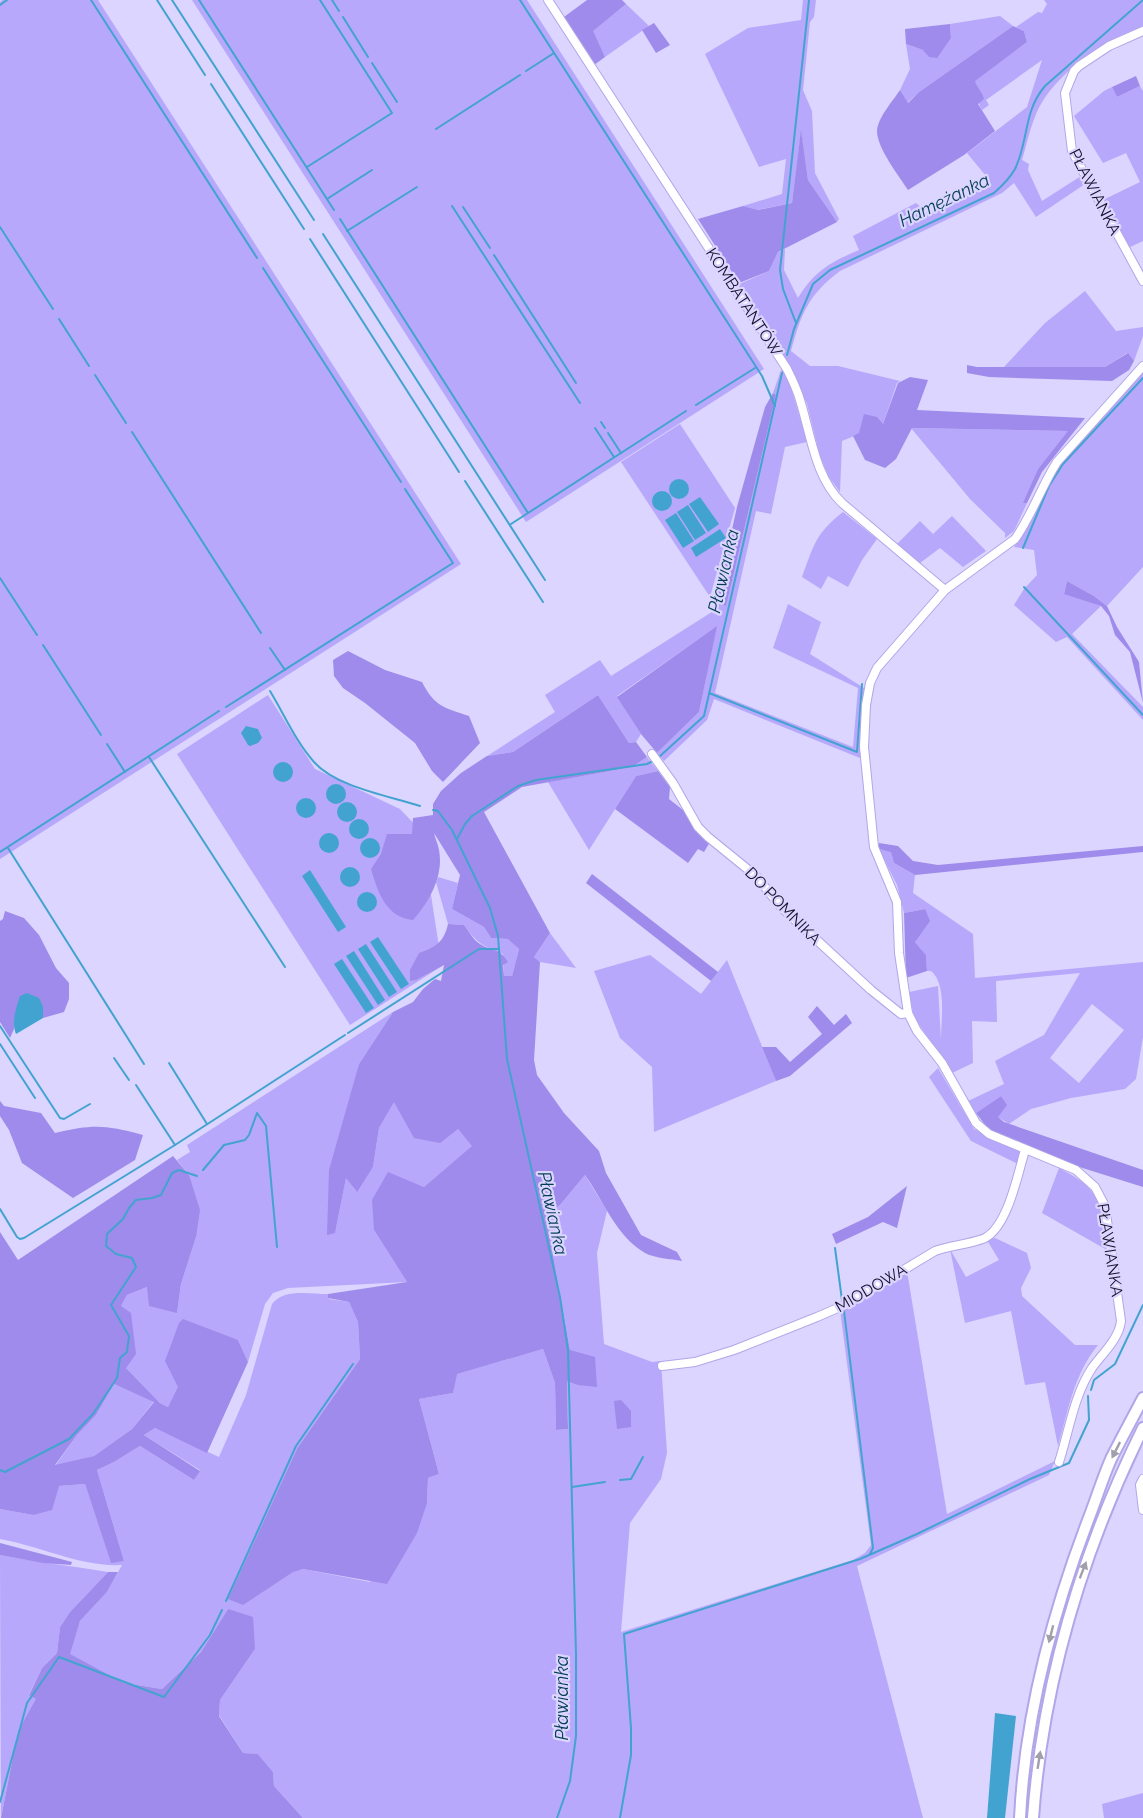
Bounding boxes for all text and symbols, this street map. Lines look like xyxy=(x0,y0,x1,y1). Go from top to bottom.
street label: PŁAWIANKA xyxy=(1065,146,1125,238)
water label: Hamężanka xyxy=(895,169,993,231)
street label: KOMBATANTÓW xyxy=(702,244,787,360)
water label: Pławianka xyxy=(703,527,743,615)
street label: DO POMNIKA xyxy=(741,863,825,949)
water label: Pławianka xyxy=(534,1169,572,1257)
street label: PŁAWIANKA xyxy=(1093,1202,1127,1298)
street label: MIODOWA xyxy=(832,1260,910,1316)
one-way arrow xyxy=(1111,1442,1121,1459)
one-way arrow xyxy=(1078,1561,1088,1579)
one-way arrow xyxy=(1046,1625,1056,1643)
water label: Pławianka xyxy=(551,1655,572,1741)
one-way arrow xyxy=(1035,1750,1044,1769)

